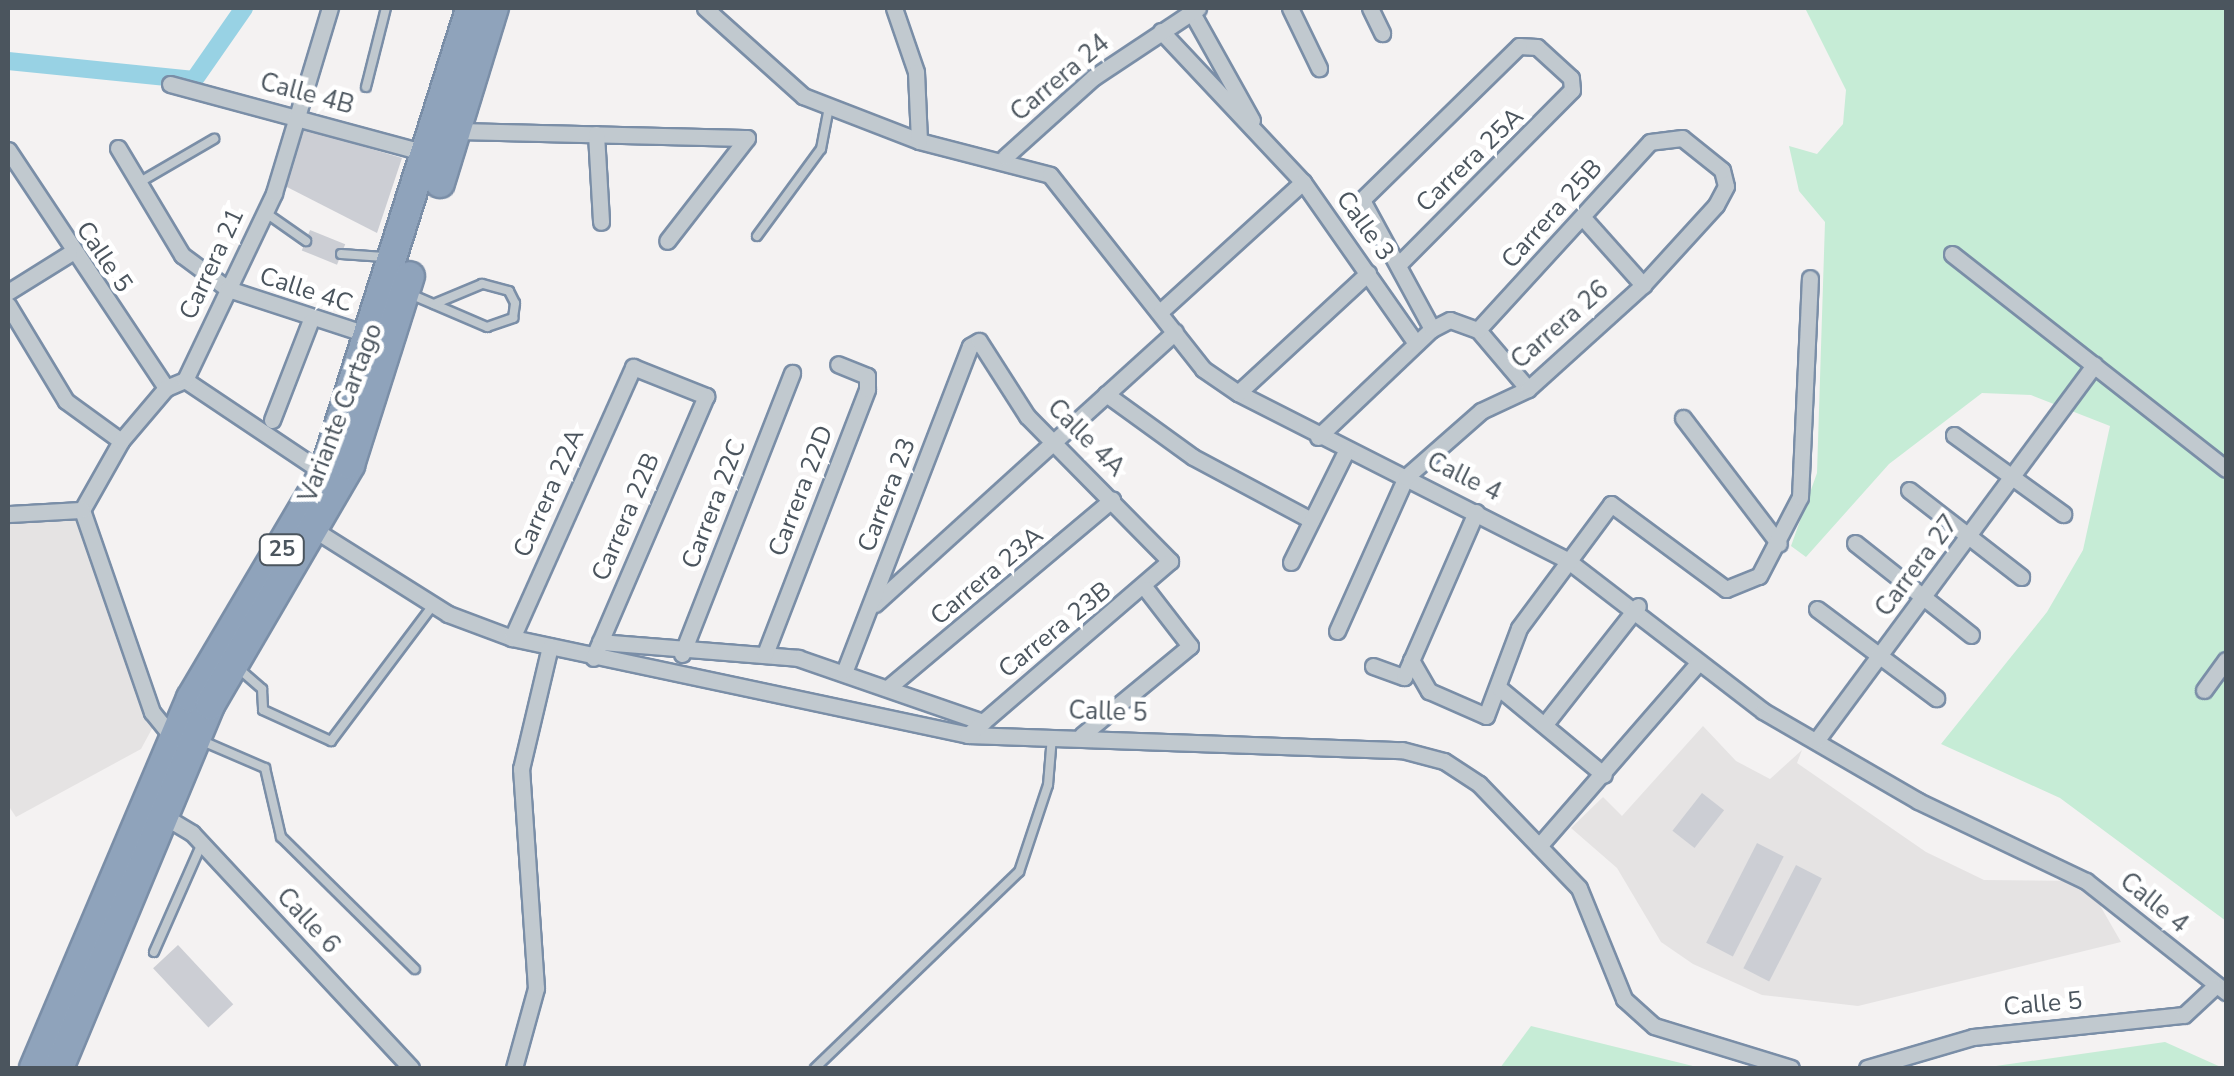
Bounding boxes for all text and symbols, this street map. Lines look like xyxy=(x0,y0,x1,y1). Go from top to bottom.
street label: Carrera 24 xyxy=(1005,28,1115,128)
street label: Calle 4B xyxy=(257,67,357,121)
street label: Carrera 25A xyxy=(1410,101,1530,219)
street label: Carrera 25B xyxy=(1495,153,1609,275)
street label: Calle 3 xyxy=(1330,185,1400,267)
street label: Carrera 21 xyxy=(173,204,251,324)
street label: Calle 5 xyxy=(69,216,139,298)
street label: Calle 4C xyxy=(256,261,356,319)
street label: Carrera 26 xyxy=(1505,275,1615,375)
street label: Variante Cartago xyxy=(293,319,389,507)
street label: Calle 4A xyxy=(1041,393,1131,483)
street label: Carrera 22D xyxy=(762,421,840,561)
street label: Carrera 22A xyxy=(507,424,591,562)
street label: Carrera 23 xyxy=(852,434,922,556)
street label: Carrera 22C xyxy=(676,435,752,573)
street label: Calle 4 xyxy=(1422,446,1506,508)
street label: Carrera 22B xyxy=(586,448,666,586)
street label: Carrera 27 xyxy=(1869,509,1965,623)
street label: Carrera 23A xyxy=(925,520,1049,632)
road number: 25 xyxy=(257,533,307,567)
street label: Carrera 23B xyxy=(993,576,1117,684)
street label: Calle 5 xyxy=(1068,696,1148,728)
street label: Calle 4 xyxy=(2114,866,2194,940)
street label: Calle 6 xyxy=(270,882,346,960)
street label: Calle 5 xyxy=(2002,986,2084,1022)

